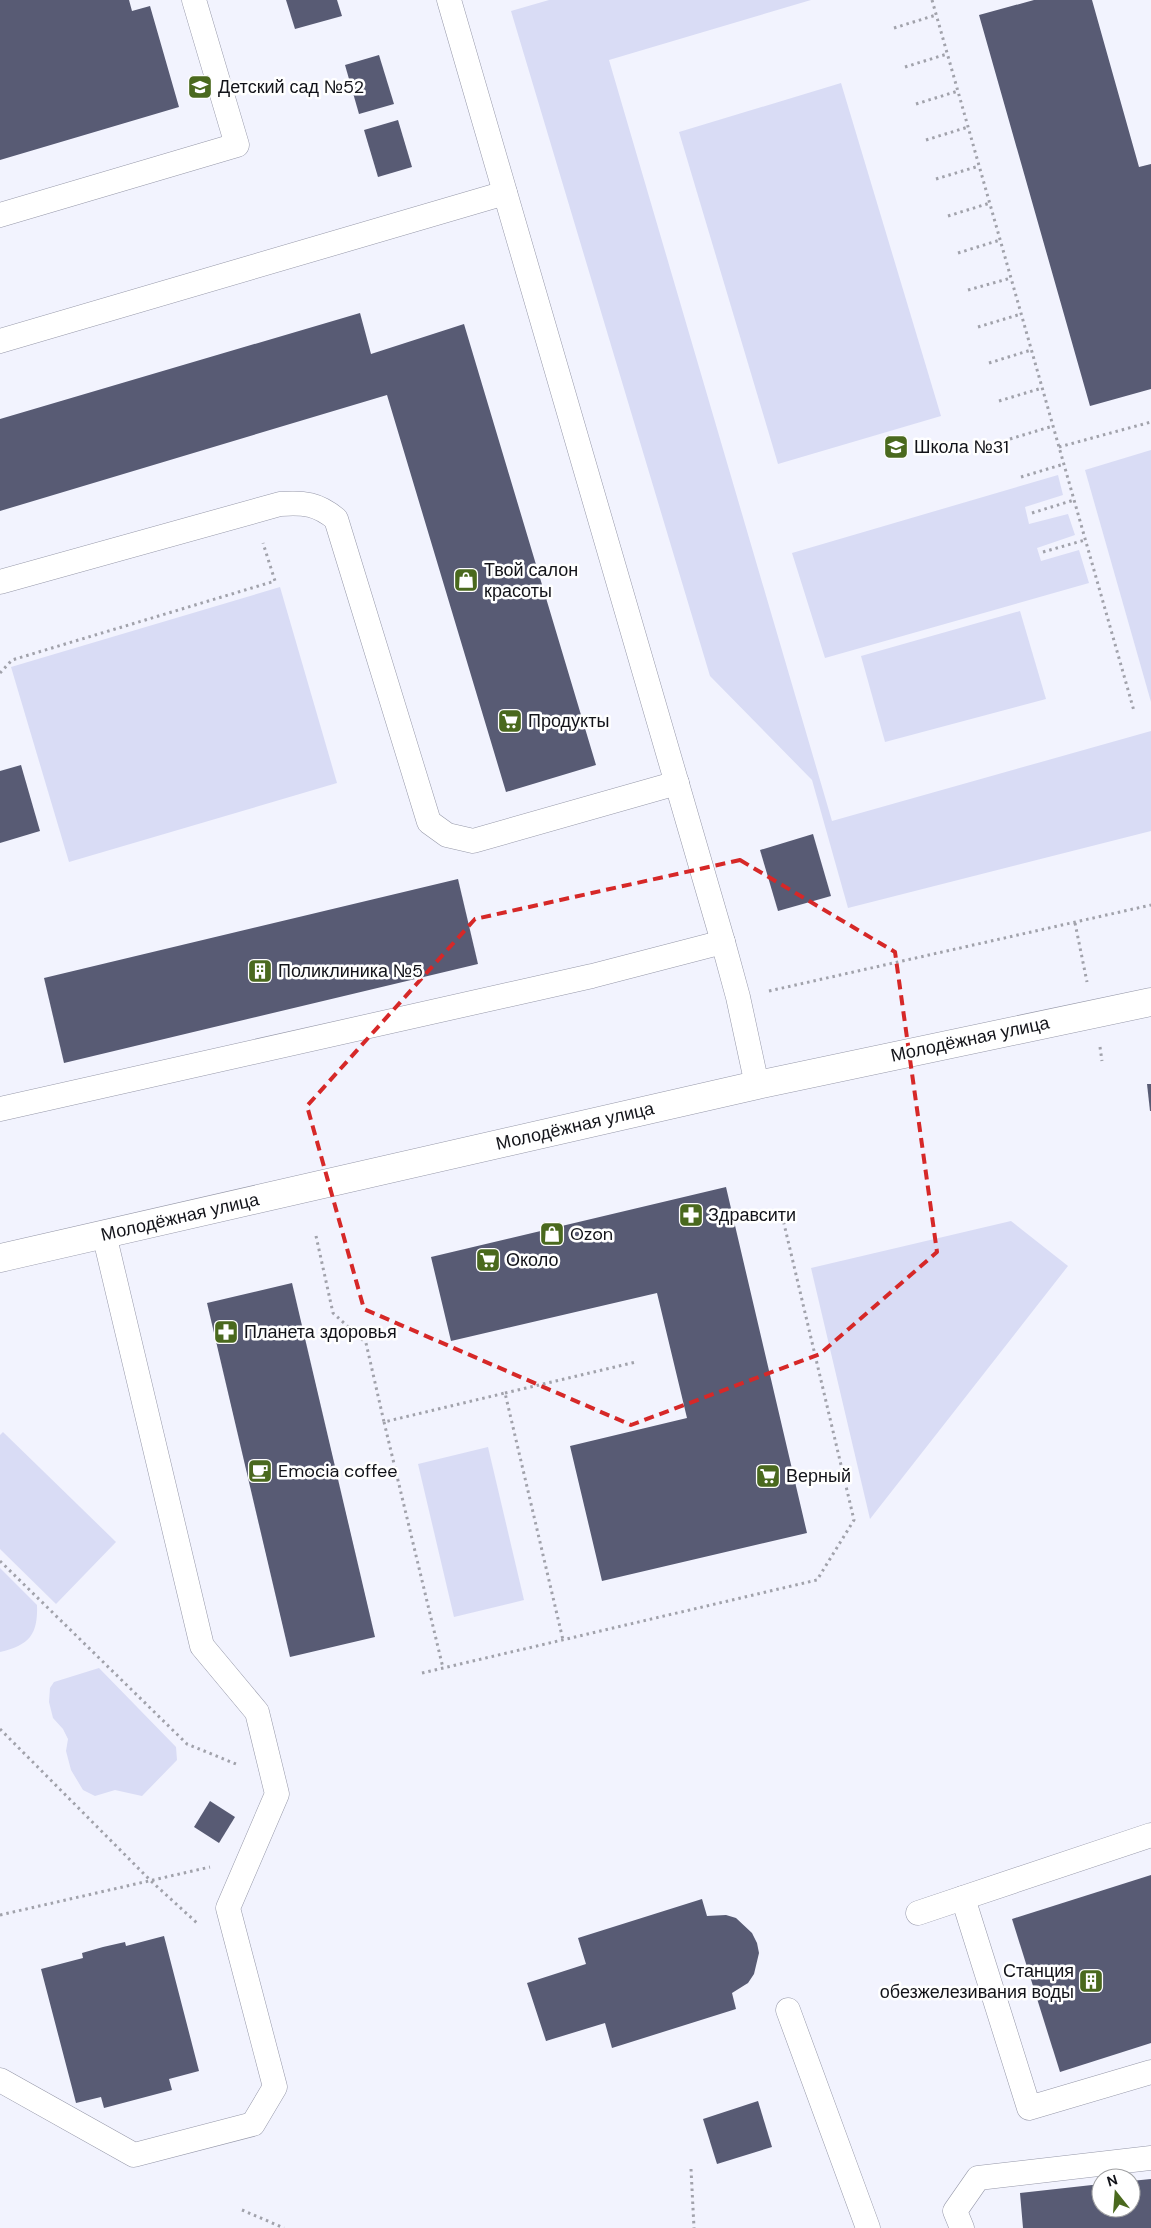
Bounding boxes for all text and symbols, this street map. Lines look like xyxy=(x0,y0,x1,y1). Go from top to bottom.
school or university icon: Детский сад №52 xyxy=(187,74,213,100)
place label: Детский сад №52 xyxy=(218,75,364,99)
school or university icon: Школа №31 xyxy=(883,434,909,460)
place label: Школа №31 xyxy=(914,435,1009,459)
place label: Твой салон красоты xyxy=(484,558,578,603)
shop icon: Твой салон красоты xyxy=(453,567,479,593)
supermarket icon: Продукты xyxy=(497,708,523,734)
place label: Продукты xyxy=(528,709,609,733)
building icon: Поликлиника №5 xyxy=(247,958,273,984)
place label: Поликлиника №5 xyxy=(278,959,423,983)
street label: Молодёжная улица xyxy=(888,1010,1053,1068)
street label: Молодёжная улица xyxy=(494,1096,657,1156)
street label: Молодёжная улица xyxy=(99,1187,262,1247)
pharmacy icon: Здравсити xyxy=(678,1202,704,1228)
place label: Здравсити xyxy=(708,1203,796,1227)
shop icon: Ozon xyxy=(539,1221,565,1247)
place label: Ozon xyxy=(570,1222,613,1246)
supermarket icon: Около xyxy=(475,1247,501,1273)
place label: Около xyxy=(506,1248,558,1272)
pharmacy icon: Планета здоровья xyxy=(213,1319,239,1345)
place label: Планета здоровья xyxy=(244,1320,397,1344)
cafe icon: Emocia coffee xyxy=(247,1458,273,1484)
place label: Emocia coffee xyxy=(278,1459,397,1483)
supermarket icon: Верный xyxy=(755,1463,781,1489)
place label: Верный xyxy=(786,1464,851,1488)
place label: Станция обезжелезивания воды xyxy=(880,1959,1074,2004)
building icon: Станция обезжелезивания воды xyxy=(1078,1968,1104,1994)
north arrow xyxy=(1091,2168,1141,2218)
text: N xyxy=(1105,2170,1120,2191)

